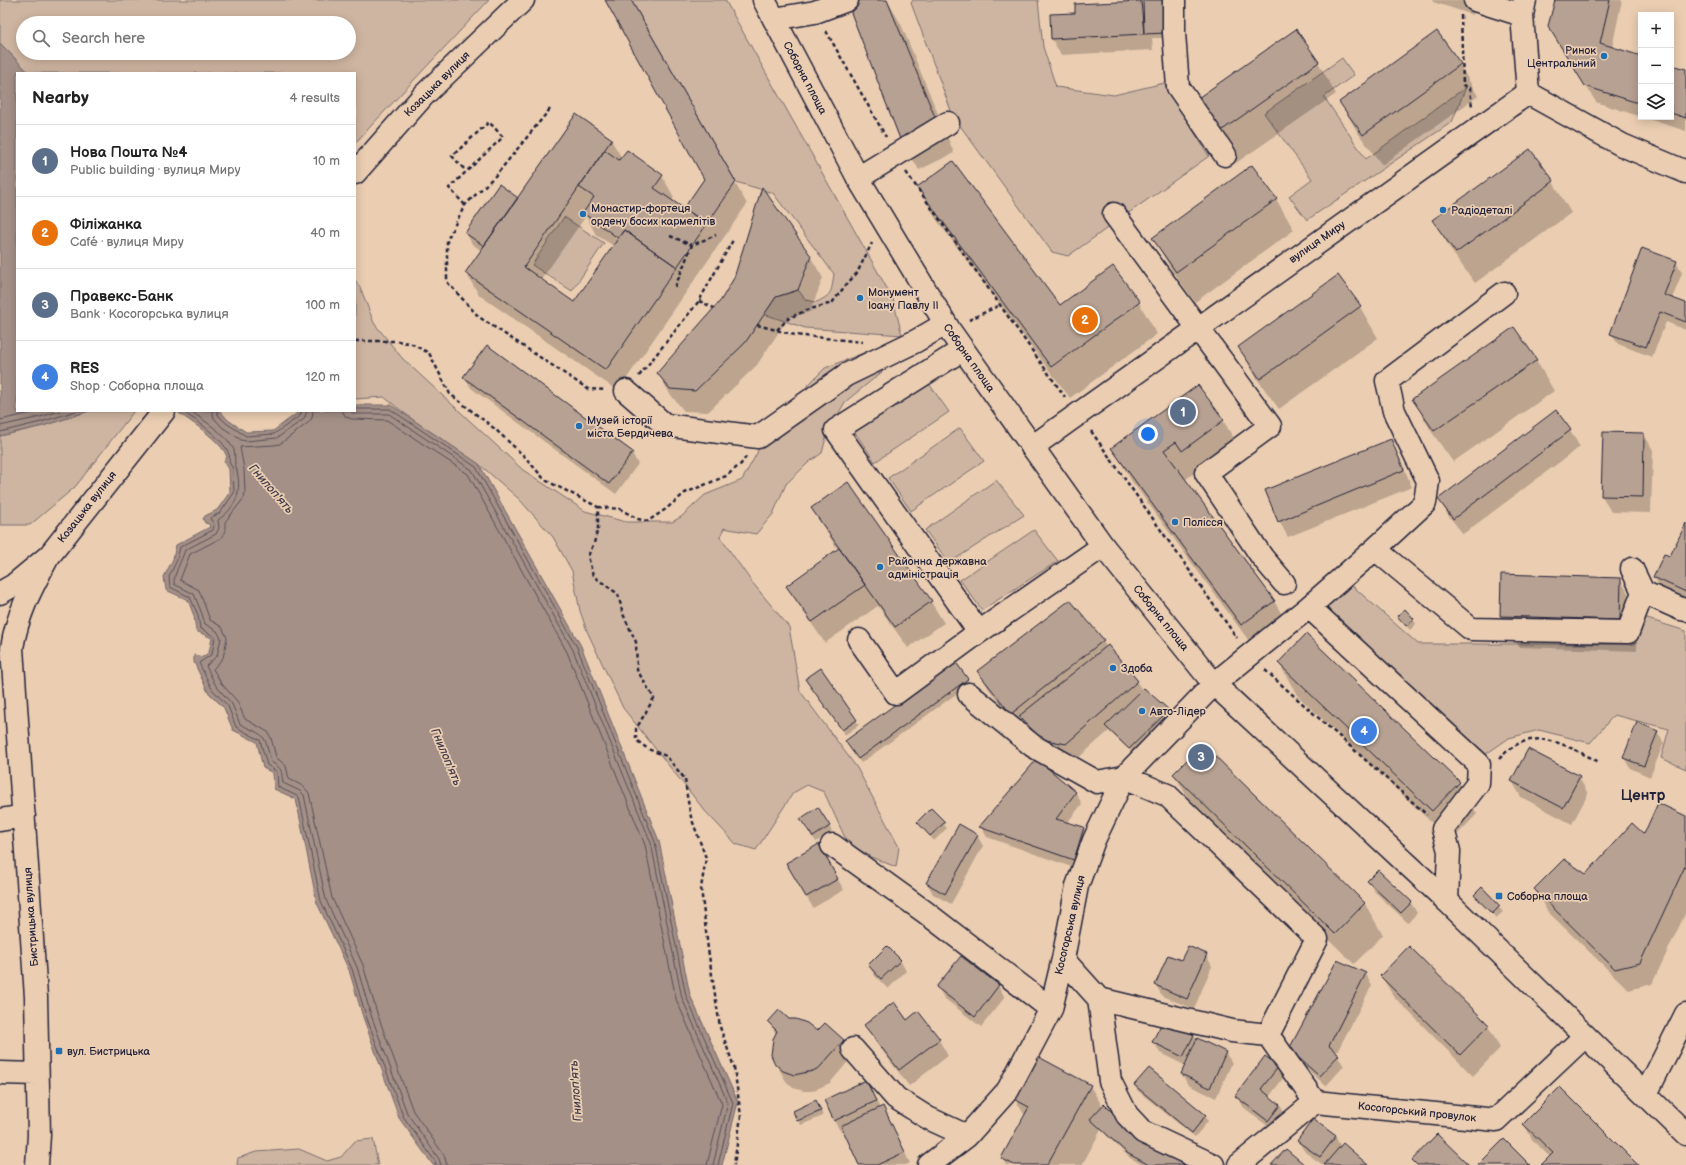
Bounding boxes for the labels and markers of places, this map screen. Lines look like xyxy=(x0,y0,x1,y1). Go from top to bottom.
place label: Ринок Центральний xyxy=(1527,44,1596,70)
marker: Ринок Центральний xyxy=(1599,51,1609,61)
place label: Монастир-фортеця ордену босих кармелітів xyxy=(591,202,715,228)
place label: Радіодеталі xyxy=(1451,204,1512,217)
marker: Радіодеталі xyxy=(1438,205,1448,215)
marker: Монастир-фортеця ордену босих кармелітів xyxy=(578,209,588,219)
place label: Монумент Іоану Павлу ІІ xyxy=(868,286,939,312)
marker: Монумент Іоану Павлу ІІ xyxy=(855,293,865,303)
pin: 2 xyxy=(1072,305,1098,335)
pin: 1 xyxy=(1170,397,1196,427)
place label: Музей історії міста Бердичева xyxy=(587,414,674,440)
marker: Музей історії міста Бердичева xyxy=(574,421,584,431)
place label: Полісся xyxy=(1183,516,1223,529)
marker: Полісся xyxy=(1170,517,1180,527)
place label: Районна державна адміністрація xyxy=(888,555,987,581)
marker: Районна державна адміністрація xyxy=(875,562,885,572)
place label: Здоба xyxy=(1121,662,1153,675)
marker: Здоба xyxy=(1108,663,1118,673)
place label: Авто-Лідер xyxy=(1149,705,1207,718)
marker: Авто-Лідер xyxy=(1137,706,1147,716)
pin: 4 xyxy=(1351,716,1377,746)
pin: 3 xyxy=(1188,742,1214,772)
place label: Соборна площа xyxy=(1507,890,1588,903)
marker: Соборна площа xyxy=(1494,891,1504,901)
place label: вул. Бистрицька xyxy=(67,1045,150,1058)
marker: вул. Бистрицька xyxy=(54,1046,64,1056)

